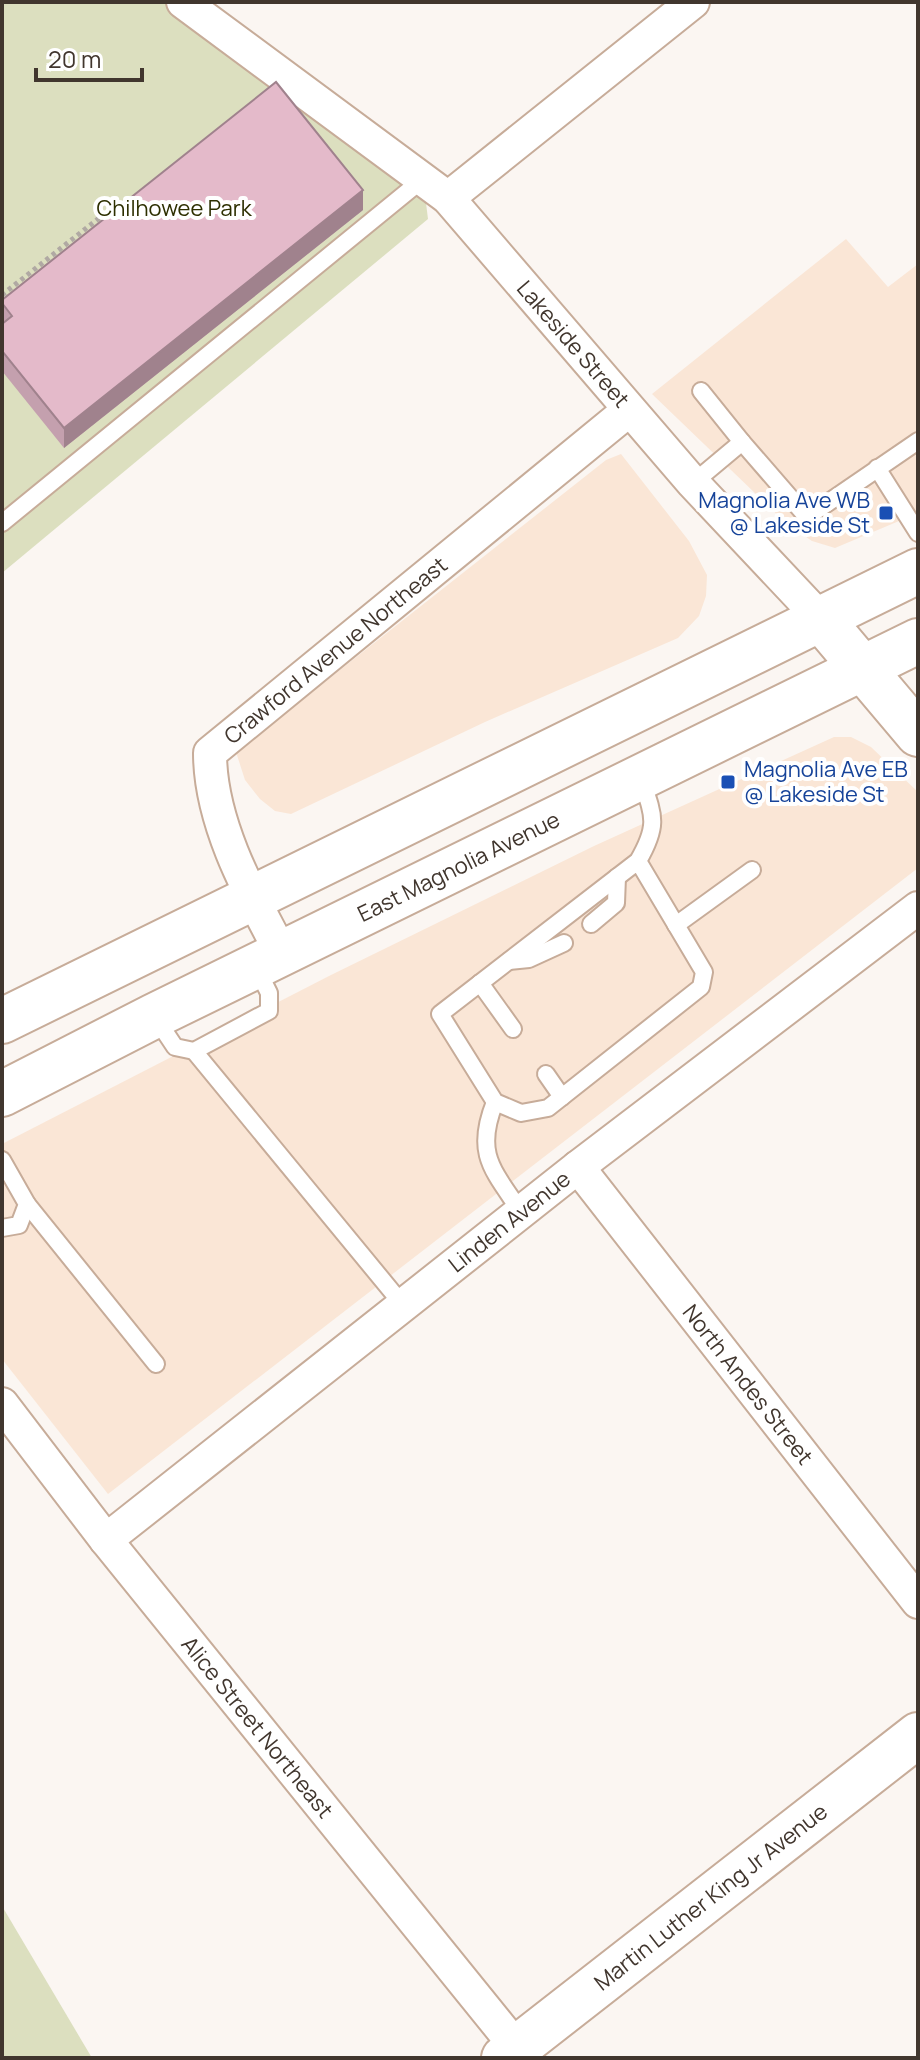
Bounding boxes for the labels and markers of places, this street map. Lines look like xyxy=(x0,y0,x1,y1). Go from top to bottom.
place label: Magnolia Ave WB @ Lakeside St xyxy=(698,485,870,540)
marker: Magnolia Ave WB @ Lakeside St xyxy=(877,504,895,522)
place label: Magnolia Ave EB @ Lakeside St xyxy=(744,754,908,809)
marker: Magnolia Ave EB @ Lakeside St xyxy=(719,773,737,791)

